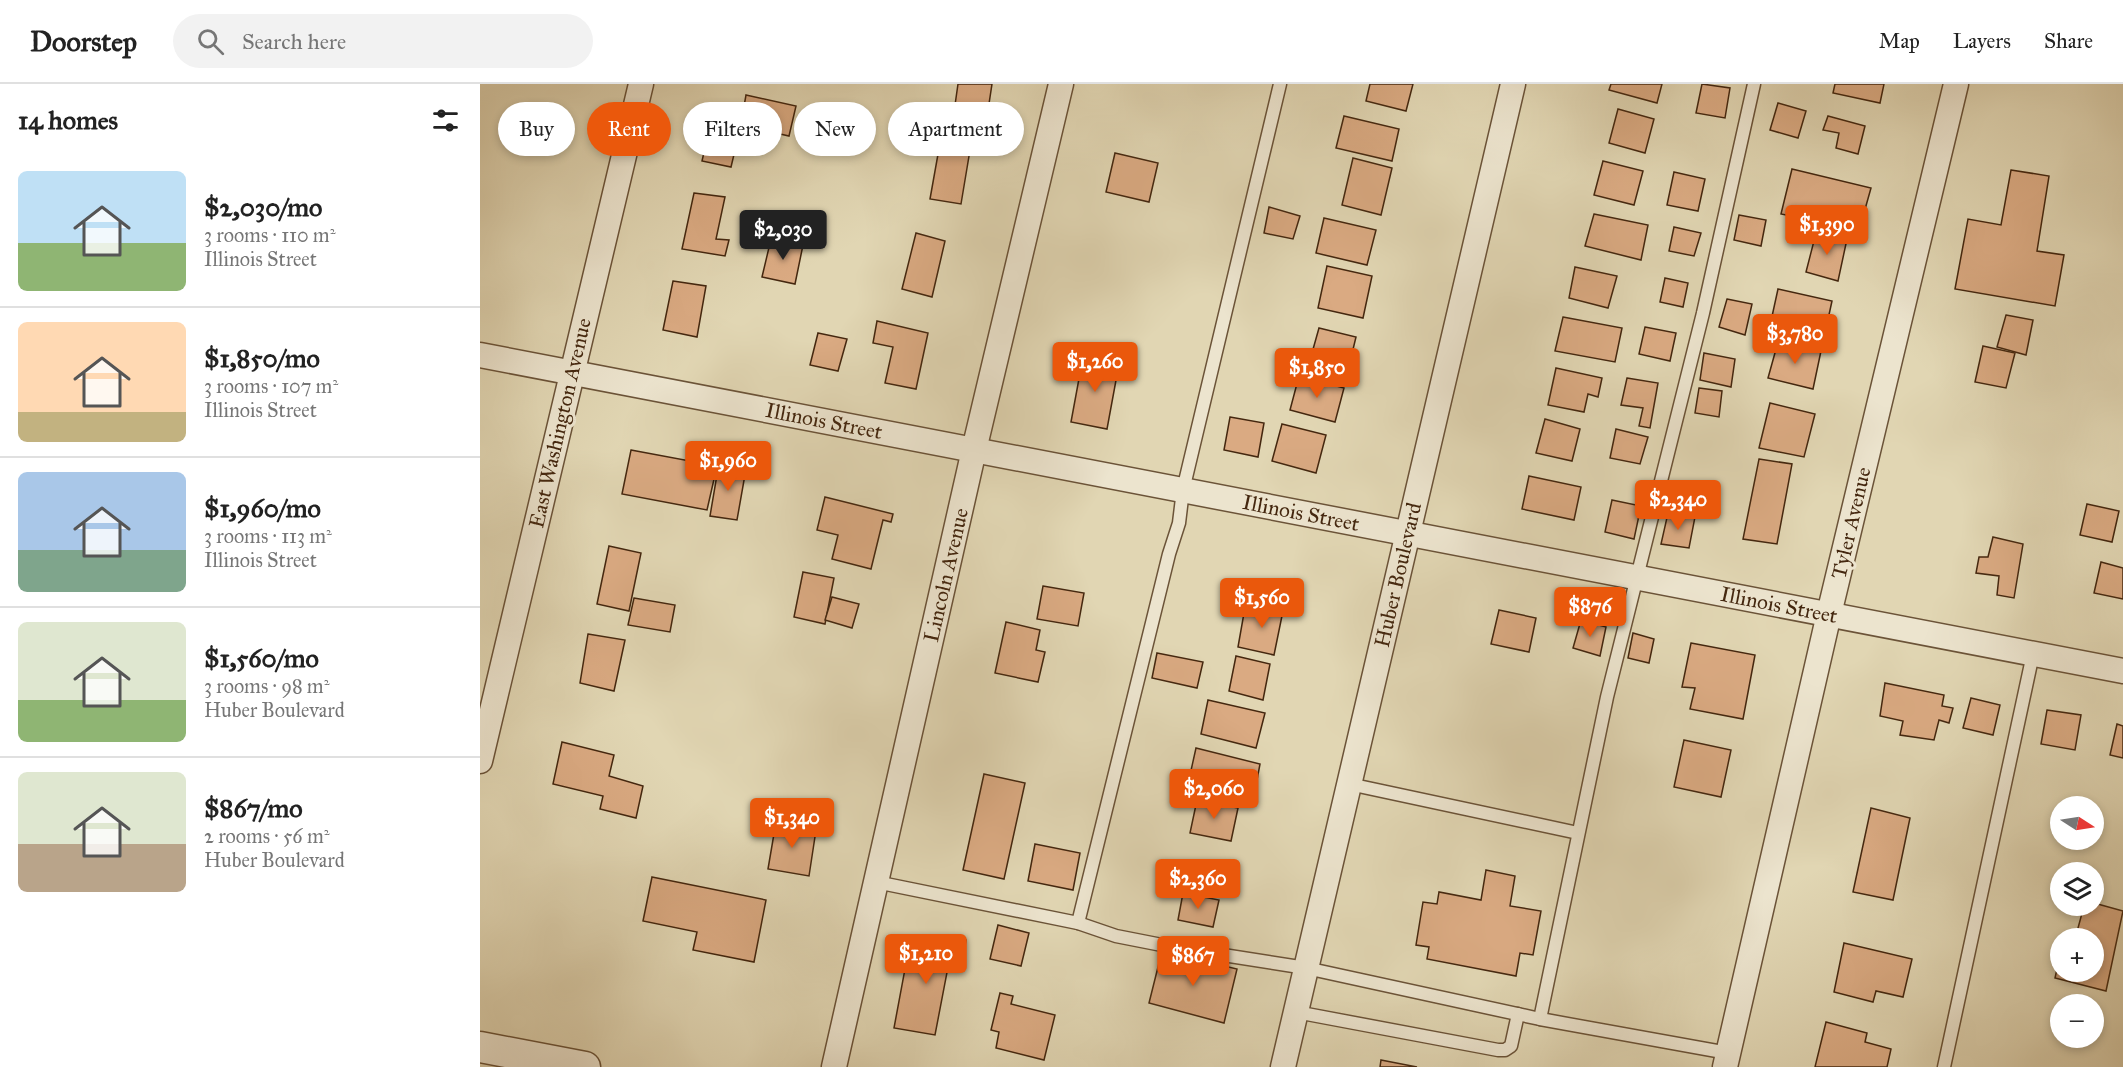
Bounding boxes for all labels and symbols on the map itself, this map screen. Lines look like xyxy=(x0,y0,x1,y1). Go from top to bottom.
pin: $1,390 xyxy=(1778,205,1876,256)
pin: $2,030 xyxy=(734,210,832,261)
pin: $3,780 xyxy=(1746,314,1844,365)
street label: East Washington Avenue xyxy=(523,315,597,531)
pin: $1,260 xyxy=(1046,342,1144,393)
pin: $1,850 xyxy=(1268,348,1366,399)
street label: Illinois Street xyxy=(763,397,885,445)
pin: $1,960 xyxy=(679,441,777,492)
street label: Tyler Avenue xyxy=(1826,464,1877,581)
pin: $2,340 xyxy=(1629,480,1727,531)
street label: Illinois Street xyxy=(1240,489,1362,537)
street label: Huber Boulevard xyxy=(1369,500,1427,650)
street label: Lincoln Avenue xyxy=(918,505,974,645)
pin: $1,560 xyxy=(1213,578,1311,629)
street label: Illinois Street xyxy=(1718,581,1840,629)
pin: $876 xyxy=(1554,587,1626,638)
pin: $2,060 xyxy=(1165,769,1263,820)
north arrow xyxy=(2050,796,2104,850)
pin: $1,340 xyxy=(743,798,841,849)
pin: $2,360 xyxy=(1149,859,1247,910)
pin: $1,210 xyxy=(877,934,975,985)
pin: $867 xyxy=(1157,936,1229,987)

